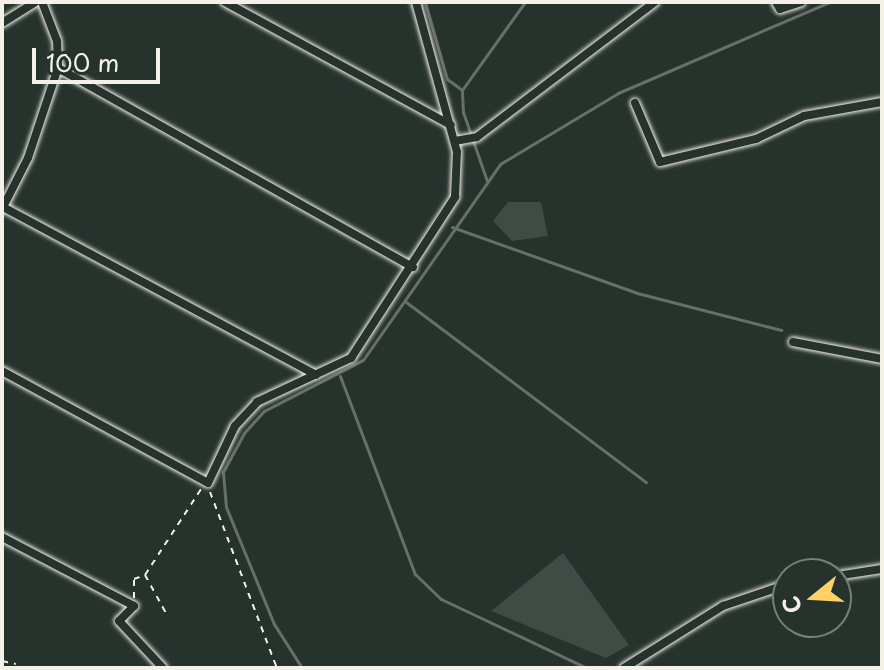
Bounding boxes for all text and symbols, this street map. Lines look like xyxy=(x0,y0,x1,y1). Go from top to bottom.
scale bar xyxy=(36,32,164,82)
text: 100 m xyxy=(46,44,119,80)
north arrow xyxy=(772,558,852,638)
text: С xyxy=(772,592,809,618)

